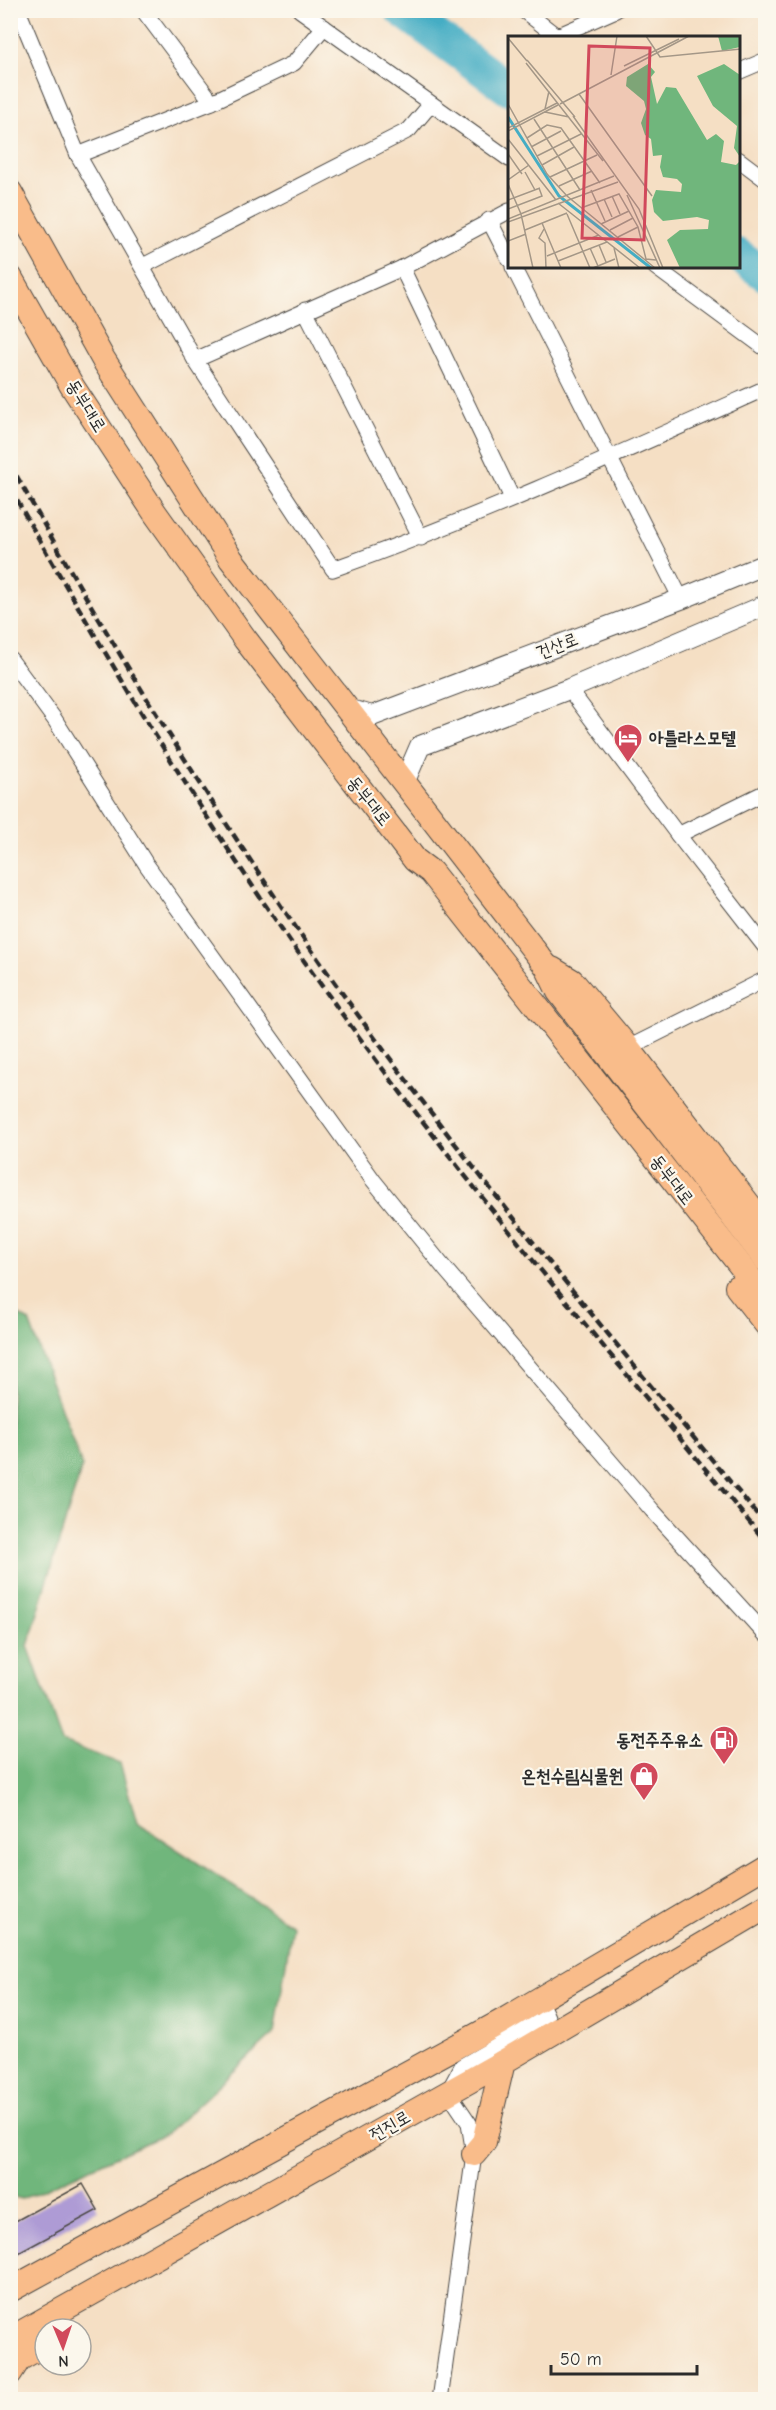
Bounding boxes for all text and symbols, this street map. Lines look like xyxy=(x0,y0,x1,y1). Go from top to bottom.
inset map xyxy=(508,36,740,268)
street label: 동부대로 xyxy=(62,376,110,436)
street label: 건산로 xyxy=(533,628,581,664)
hotel icon: 아틀라스모텔 xyxy=(612,722,644,764)
place label: 아틀라스모텔 xyxy=(649,728,736,749)
street label: 동부대로 xyxy=(343,772,395,830)
street label: 동부대로 xyxy=(646,1151,698,1209)
fuel station icon: 동전주주유소 xyxy=(708,1724,740,1766)
place label: 동전주주유소 xyxy=(616,1730,703,1751)
shop icon: 온천수림식물원 xyxy=(628,1760,660,1802)
place label: 온천수림식물원 xyxy=(522,1766,623,1787)
street label: 전진로 xyxy=(366,2106,414,2146)
north arrow xyxy=(33,2317,93,2377)
scale bar xyxy=(551,2338,696,2376)
text: 50 m xyxy=(560,2349,602,2370)
text: N xyxy=(58,2352,69,2370)

